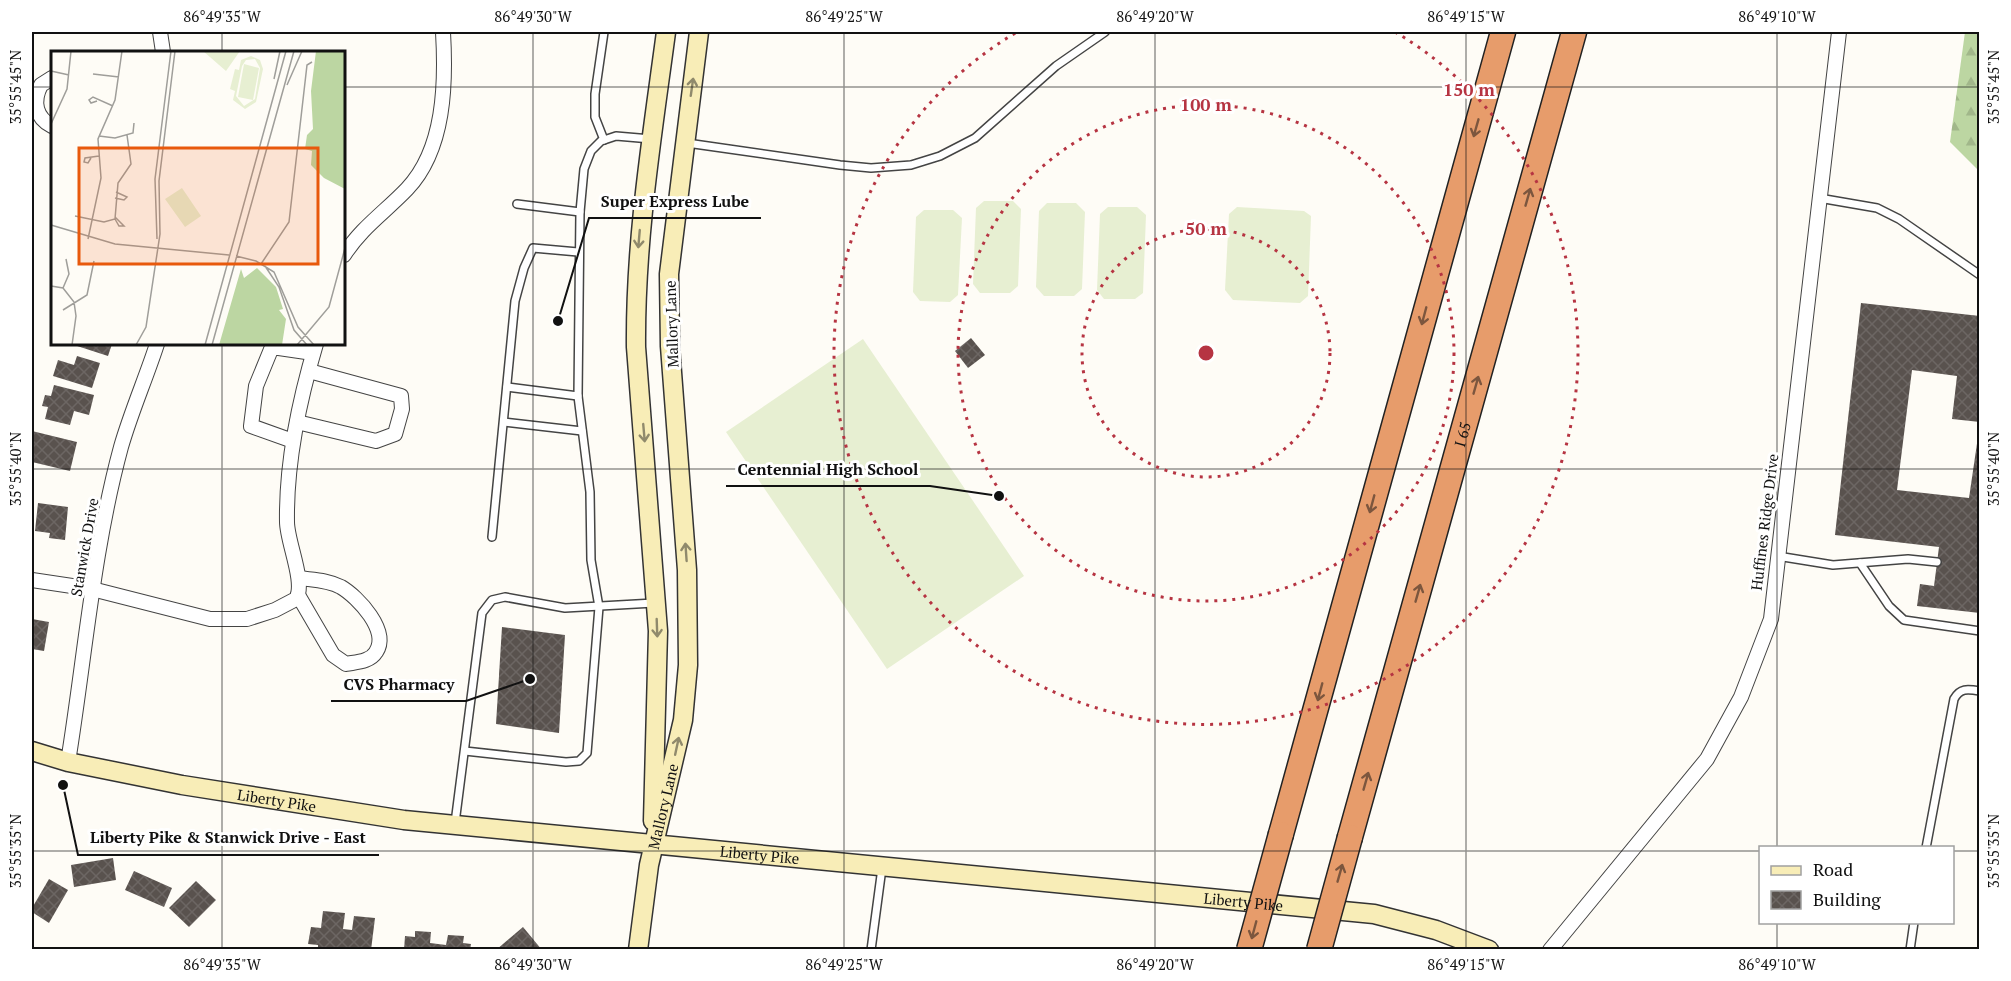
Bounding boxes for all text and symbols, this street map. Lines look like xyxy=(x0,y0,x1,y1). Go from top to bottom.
text: 86°49'35"W xyxy=(183,6,262,26)
text: 86°49'30"W xyxy=(494,6,573,26)
text: 86°49'25"W xyxy=(805,6,884,26)
text: 86°49'20"W xyxy=(1116,6,1195,26)
text: 86°49'15"W xyxy=(1427,6,1506,26)
text: 86°49'10"W xyxy=(1738,6,1817,26)
text: 35°55'45"N xyxy=(5,50,25,124)
text: 35°55'45"N xyxy=(1983,50,2003,124)
inset map xyxy=(51,51,345,345)
text: 150 m xyxy=(1443,77,1495,101)
one-way arrow xyxy=(687,78,698,97)
text: 100 m xyxy=(1180,92,1232,116)
one-way arrow xyxy=(1470,118,1482,137)
callout: Super Express Lube xyxy=(589,184,761,218)
one-way arrow xyxy=(1523,188,1535,207)
text: Super Express Lube xyxy=(601,190,750,212)
text: 50 m xyxy=(1185,216,1227,240)
one-way arrow xyxy=(633,228,644,248)
street label: Mallory Lane xyxy=(659,280,683,368)
one-way arrow xyxy=(1418,306,1429,325)
centre of rings xyxy=(1196,343,1216,363)
one-way arrow xyxy=(1471,376,1483,395)
street label: I 65 xyxy=(1449,420,1475,449)
one-way arrow xyxy=(638,423,649,443)
text: 35°55'40"N xyxy=(5,432,25,506)
text: 35°55'40"N xyxy=(1983,432,2003,506)
callout: Centennial High School xyxy=(726,452,930,486)
street label: Huffines Ridge Drive xyxy=(1746,453,1782,591)
text: Centennial High School xyxy=(738,458,918,480)
one-way arrow xyxy=(1366,494,1377,513)
street label: Stanwick Drive xyxy=(65,496,103,598)
one-way arrow xyxy=(680,542,691,562)
one-way arrow xyxy=(1413,584,1425,603)
one-way arrow xyxy=(652,617,663,637)
callout: CVS Pharmacy xyxy=(331,667,466,701)
text: CVS Pharmacy xyxy=(343,673,455,695)
one-way arrow xyxy=(1314,682,1325,701)
one-way arrow xyxy=(672,737,683,756)
street label: Mallory Lane xyxy=(643,761,682,851)
one-way arrow xyxy=(1361,772,1372,791)
street label: Liberty Pike xyxy=(236,784,318,816)
text: 35°55'35"N xyxy=(5,814,25,888)
text: 35°55'35"N xyxy=(1983,814,2003,888)
callout: Liberty Pike & Stanwick Drive - East xyxy=(78,821,379,855)
text: Liberty Pike & Stanwick Drive - East xyxy=(90,826,367,848)
street label: Liberty Pike xyxy=(719,841,800,868)
legend xyxy=(1759,846,1954,924)
text: Road xyxy=(1813,857,1853,881)
one-way arrow xyxy=(1335,864,1347,883)
text: Building xyxy=(1813,887,1881,911)
street label: Liberty Pike xyxy=(1203,888,1284,915)
one-way arrow xyxy=(1248,921,1259,940)
text: 86°49'35"W xyxy=(183,954,262,974)
text: 86°49'30"W xyxy=(494,954,573,974)
text: 86°49'25"W xyxy=(805,954,884,974)
text: 86°49'20"W xyxy=(1116,954,1195,974)
text: 86°49'15"W xyxy=(1427,954,1506,974)
text: 86°49'10"W xyxy=(1738,954,1817,974)

